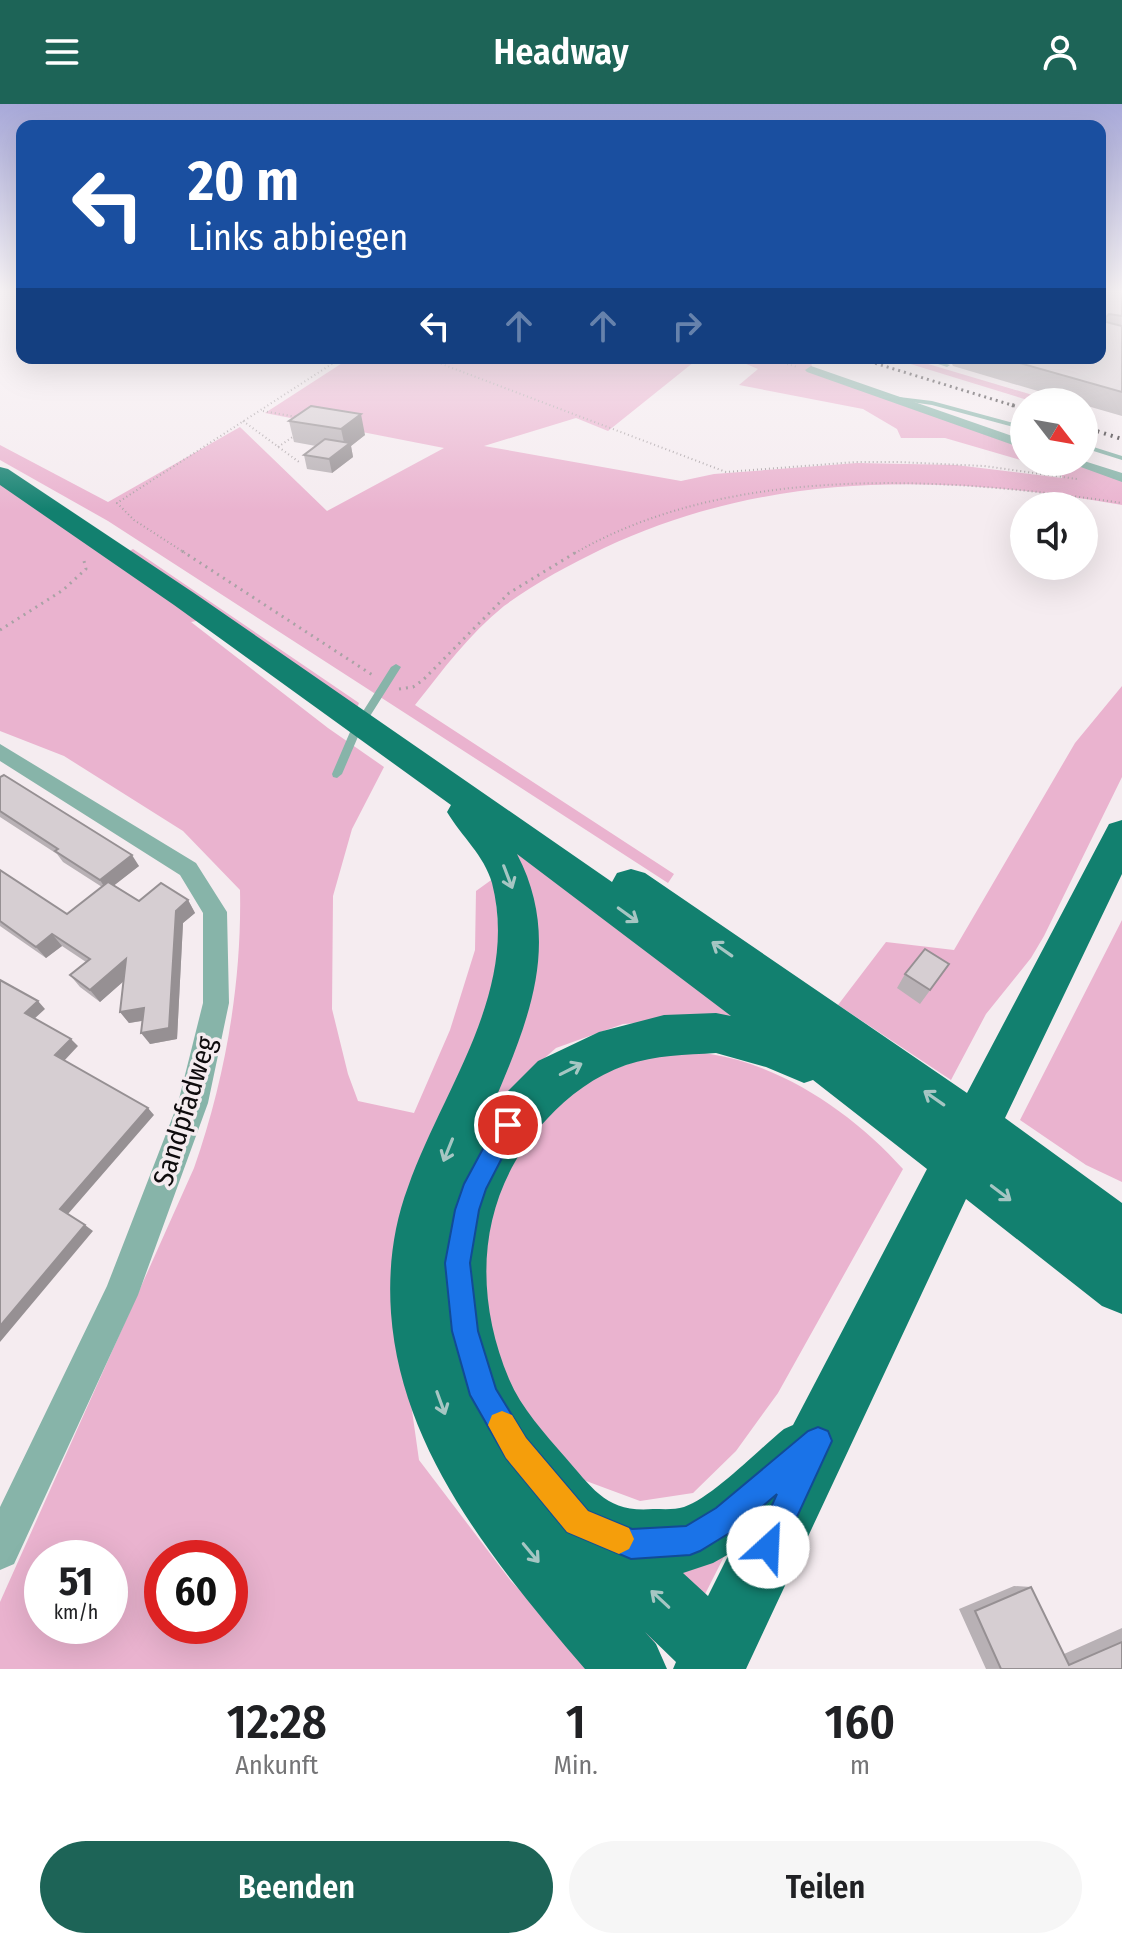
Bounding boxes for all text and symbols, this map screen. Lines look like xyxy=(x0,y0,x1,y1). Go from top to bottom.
icon: menu xyxy=(40,30,84,74)
text: Headway xyxy=(493,30,629,74)
icon: person xyxy=(1038,30,1082,74)
text: 20 m xyxy=(188,148,299,215)
icon: left xyxy=(56,152,160,256)
text: Links abbiegen xyxy=(188,216,408,260)
icon: left xyxy=(413,304,457,348)
icon: ahead xyxy=(497,304,541,348)
icon: ahead xyxy=(581,304,625,348)
icon: right xyxy=(665,304,709,348)
north arrow xyxy=(1010,388,1098,476)
map controls xyxy=(1010,388,1098,580)
button: sound xyxy=(1010,492,1098,580)
one-way arrow xyxy=(502,864,516,889)
one-way arrow xyxy=(616,907,638,924)
one-way arrow xyxy=(711,940,733,957)
street label: Sandpfadweg xyxy=(146,1032,223,1190)
one-way arrow xyxy=(558,1061,582,1076)
one-way arrow xyxy=(924,1090,946,1106)
pin xyxy=(474,1091,542,1159)
icon: arrive xyxy=(486,1103,530,1147)
one-way arrow xyxy=(440,1137,455,1162)
one-way arrow xyxy=(990,1184,1011,1201)
one-way arrow xyxy=(435,1390,450,1415)
position arrow xyxy=(726,1505,810,1589)
speed limit sign: 60 xyxy=(144,1540,248,1644)
one-way arrow xyxy=(522,1543,540,1563)
text: 51 xyxy=(59,1558,93,1606)
one-way arrow xyxy=(651,1590,671,1608)
text: km/h xyxy=(54,1600,98,1624)
text: 12:28 xyxy=(227,1693,327,1751)
text: 1 xyxy=(566,1693,586,1751)
text: 160 xyxy=(825,1693,895,1751)
text: Ankunft xyxy=(235,1750,318,1781)
text: Min. xyxy=(554,1750,598,1781)
text: m xyxy=(850,1750,870,1781)
button: Beenden xyxy=(40,1841,553,1933)
button: Teilen xyxy=(569,1841,1082,1933)

